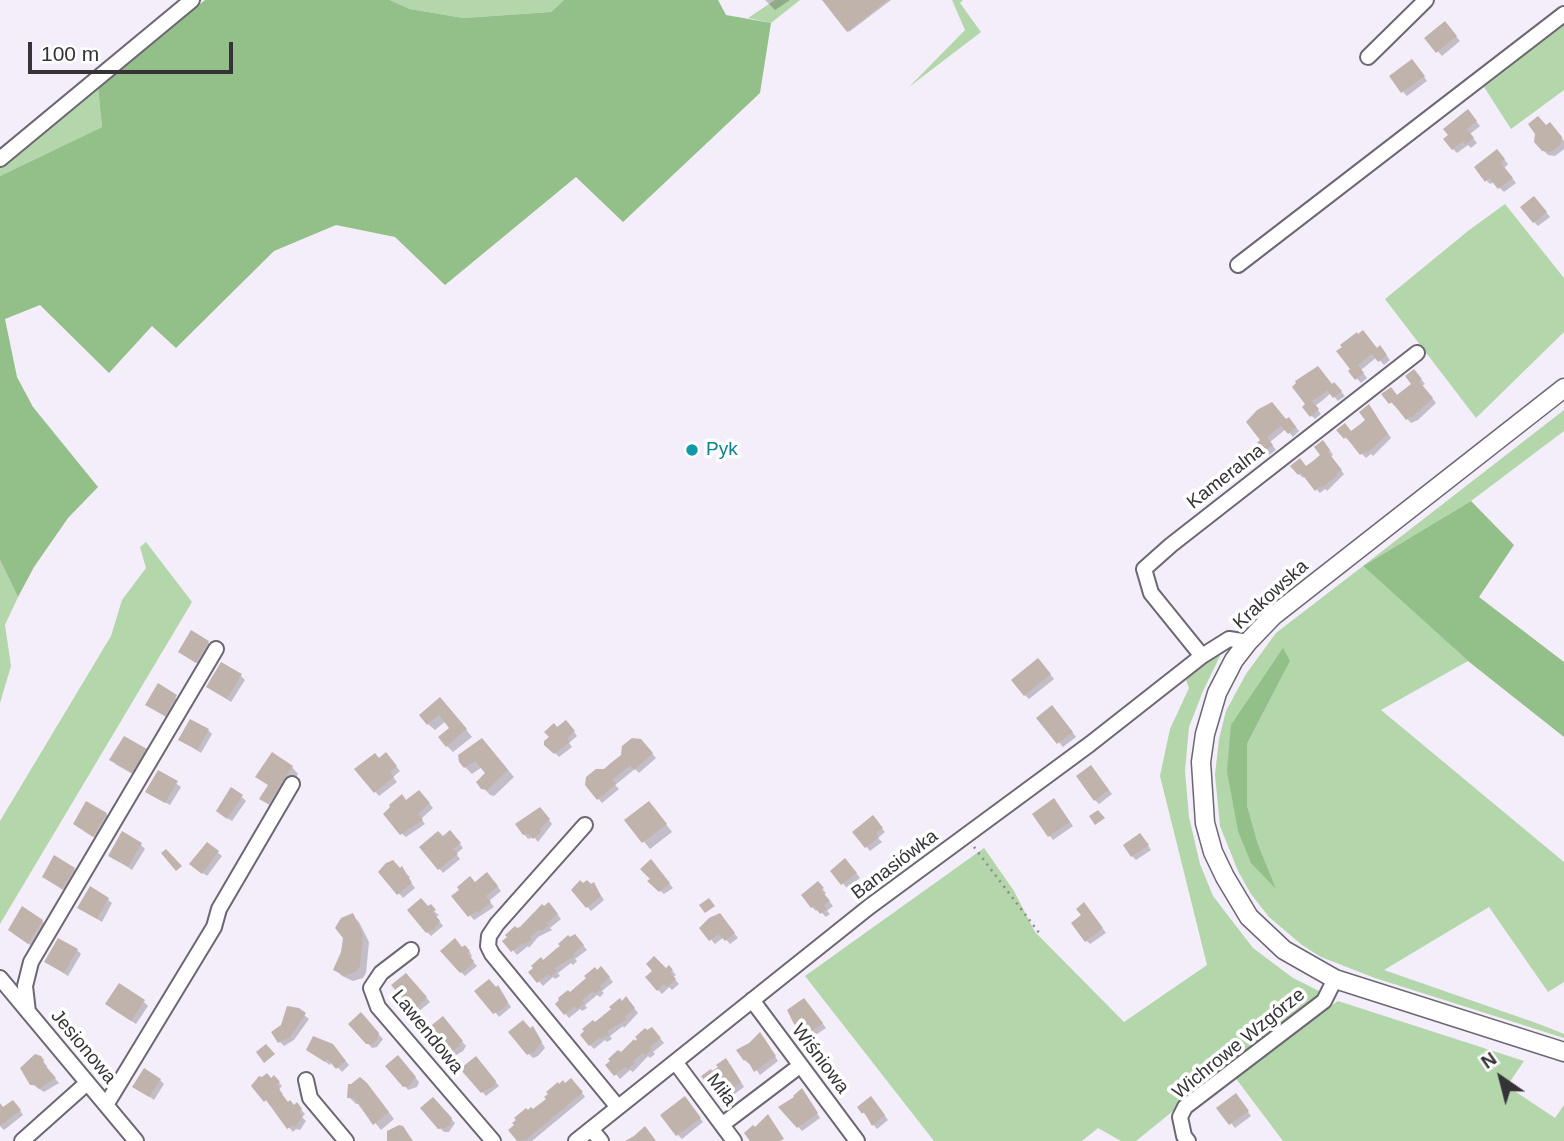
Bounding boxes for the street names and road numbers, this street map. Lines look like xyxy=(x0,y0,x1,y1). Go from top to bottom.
street label: Kameralna xyxy=(1183,440,1269,514)
street label: Krakowska xyxy=(1229,555,1313,635)
street label: Banasiówka xyxy=(847,825,943,905)
street label: Wichrowe Wzgórze xyxy=(1168,984,1310,1104)
street label: Lawendowa xyxy=(386,985,468,1079)
street label: Jesionowa xyxy=(45,1005,121,1089)
street label: Wiśniowa xyxy=(786,1020,854,1098)
street label: Miła xyxy=(701,1069,741,1111)

